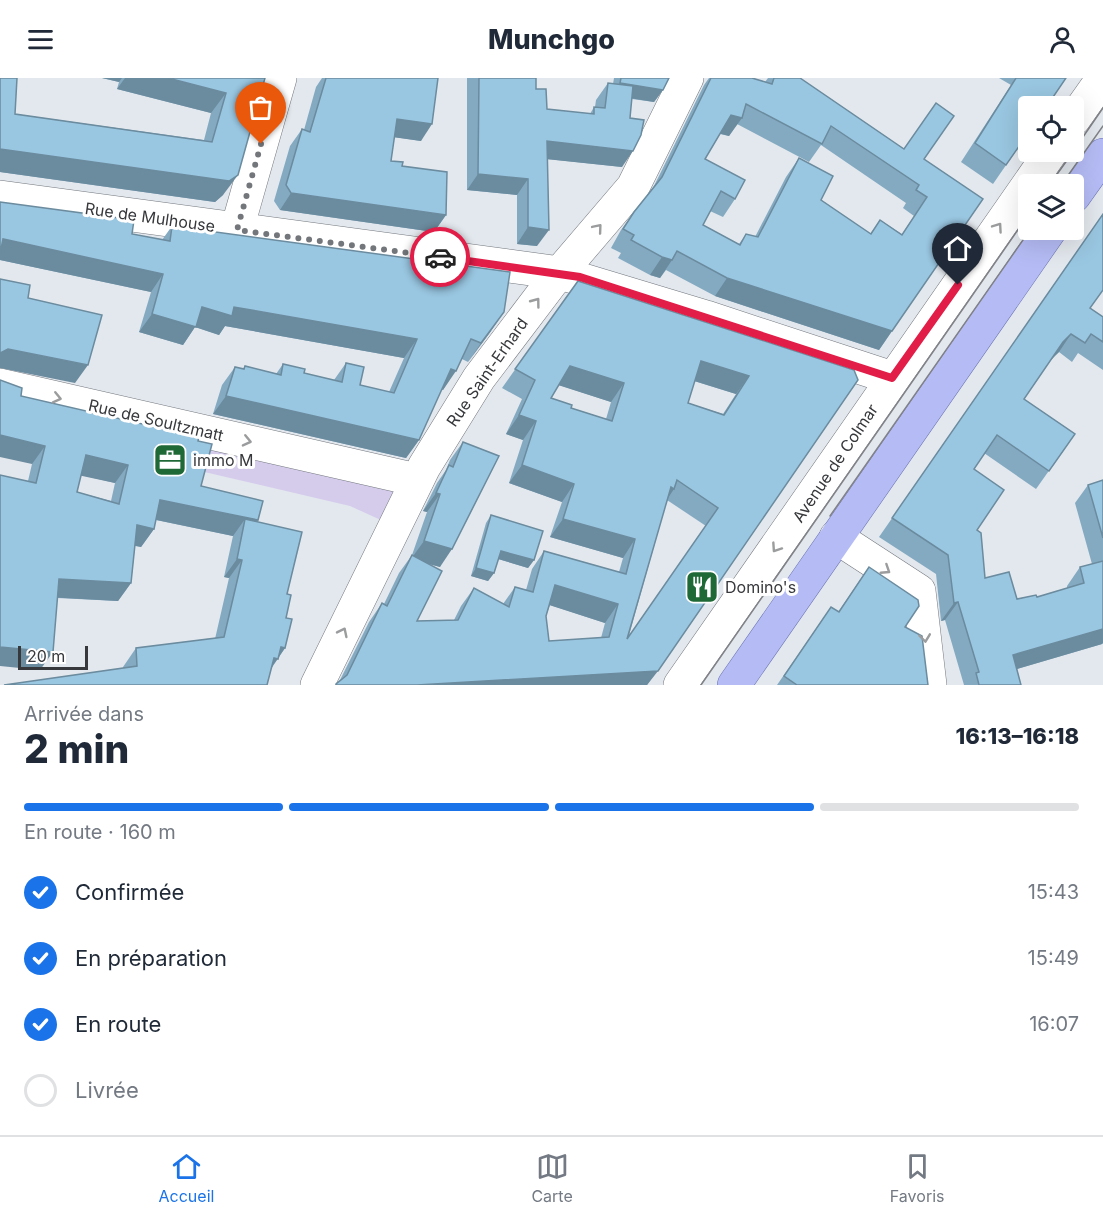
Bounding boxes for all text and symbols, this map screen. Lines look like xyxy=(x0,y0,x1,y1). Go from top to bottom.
icon: menu xyxy=(24,23,57,56)
text: Munchgo xyxy=(488,23,615,56)
icon: person xyxy=(1046,23,1079,56)
pin xyxy=(235,82,286,144)
icon: bag xyxy=(244,91,277,124)
map controls xyxy=(1018,96,1084,240)
button: locate xyxy=(1018,96,1084,162)
button: layers xyxy=(1018,174,1084,240)
street label: Rue de Mulhouse xyxy=(84,198,216,236)
pin xyxy=(932,223,983,285)
one-way arrow xyxy=(991,223,1002,234)
one-way arrow xyxy=(591,224,602,235)
courier xyxy=(410,227,470,287)
icon: home xyxy=(941,232,974,265)
icon: car xyxy=(424,241,457,274)
one-way arrow xyxy=(529,298,540,309)
street label: Rue Saint-Erhard xyxy=(442,314,532,430)
one-way arrow xyxy=(52,390,62,403)
street label: Rue de Soultzmatt xyxy=(87,395,225,445)
street label: Avenue de Colmar xyxy=(788,400,882,526)
one-way arrow xyxy=(242,434,252,447)
office icon: immo M xyxy=(152,442,188,478)
place label: immo M xyxy=(193,450,253,470)
one-way arrow xyxy=(772,541,783,552)
one-way arrow xyxy=(880,562,890,574)
restaurant icon: Domino's xyxy=(684,569,720,605)
place label: Domino's xyxy=(725,577,796,597)
one-way arrow xyxy=(335,628,347,639)
one-way arrow xyxy=(918,634,930,643)
scale bar xyxy=(18,643,88,670)
text: 20 m xyxy=(27,646,65,666)
text: Arrivée dans xyxy=(24,702,144,726)
text: 16:13–16:18 xyxy=(955,723,1079,749)
text: 2 min xyxy=(24,725,129,772)
text: En route · 160 m xyxy=(24,820,176,844)
icon: check xyxy=(24,876,57,909)
text: Confirmée xyxy=(75,879,184,905)
text: 15:43 xyxy=(1028,880,1079,904)
icon: check xyxy=(24,942,57,975)
text: En préparation xyxy=(75,945,227,971)
text: 15:49 xyxy=(1028,946,1079,970)
icon: check xyxy=(24,1008,57,1041)
text: En route xyxy=(75,1011,161,1037)
text: 16:07 xyxy=(1029,1012,1079,1036)
text: Livrée xyxy=(75,1077,139,1103)
tab: Accueil xyxy=(159,1150,214,1206)
tab: Carte xyxy=(531,1150,573,1206)
tab: Favoris xyxy=(890,1150,944,1206)

